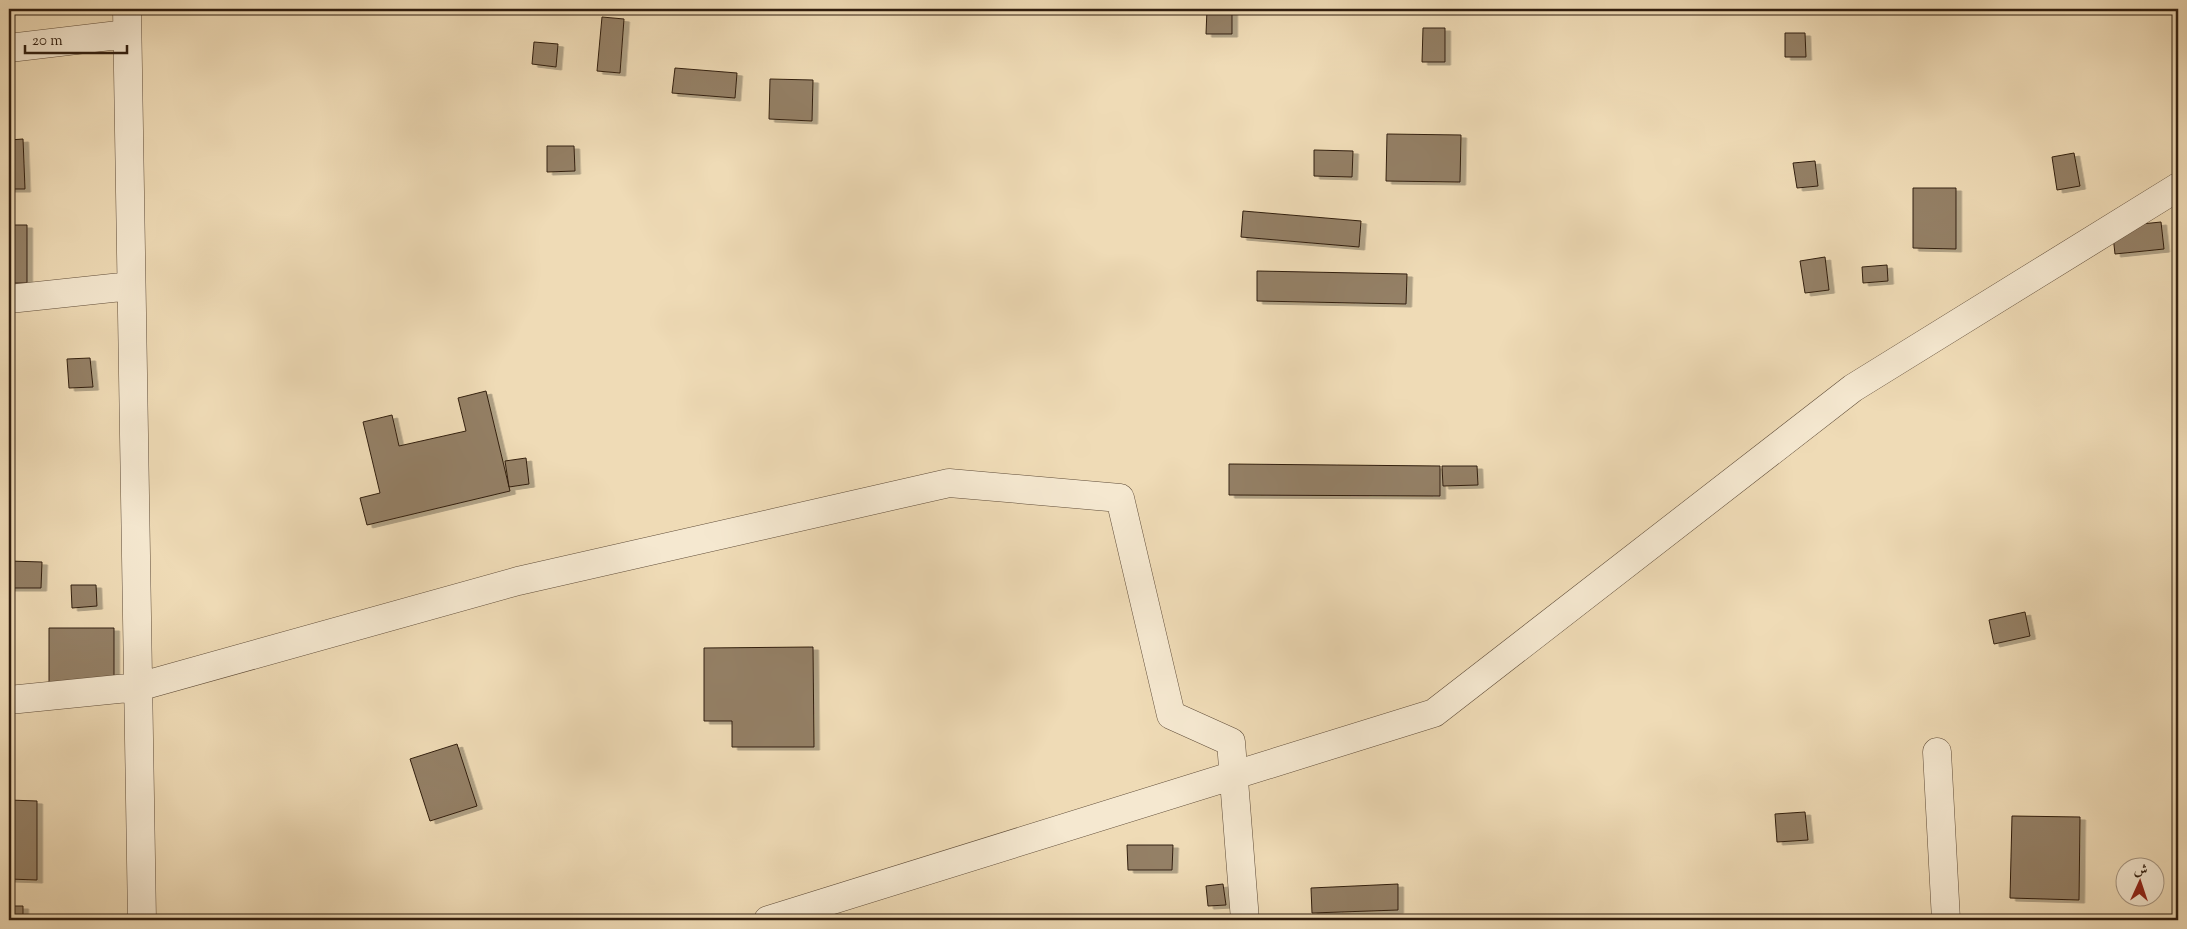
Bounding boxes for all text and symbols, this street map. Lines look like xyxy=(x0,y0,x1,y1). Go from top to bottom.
scale bar xyxy=(25,22,128,54)
text: 20 m xyxy=(32,31,63,52)
north arrow xyxy=(2114,856,2164,906)
text: ش xyxy=(2133,861,2148,881)

